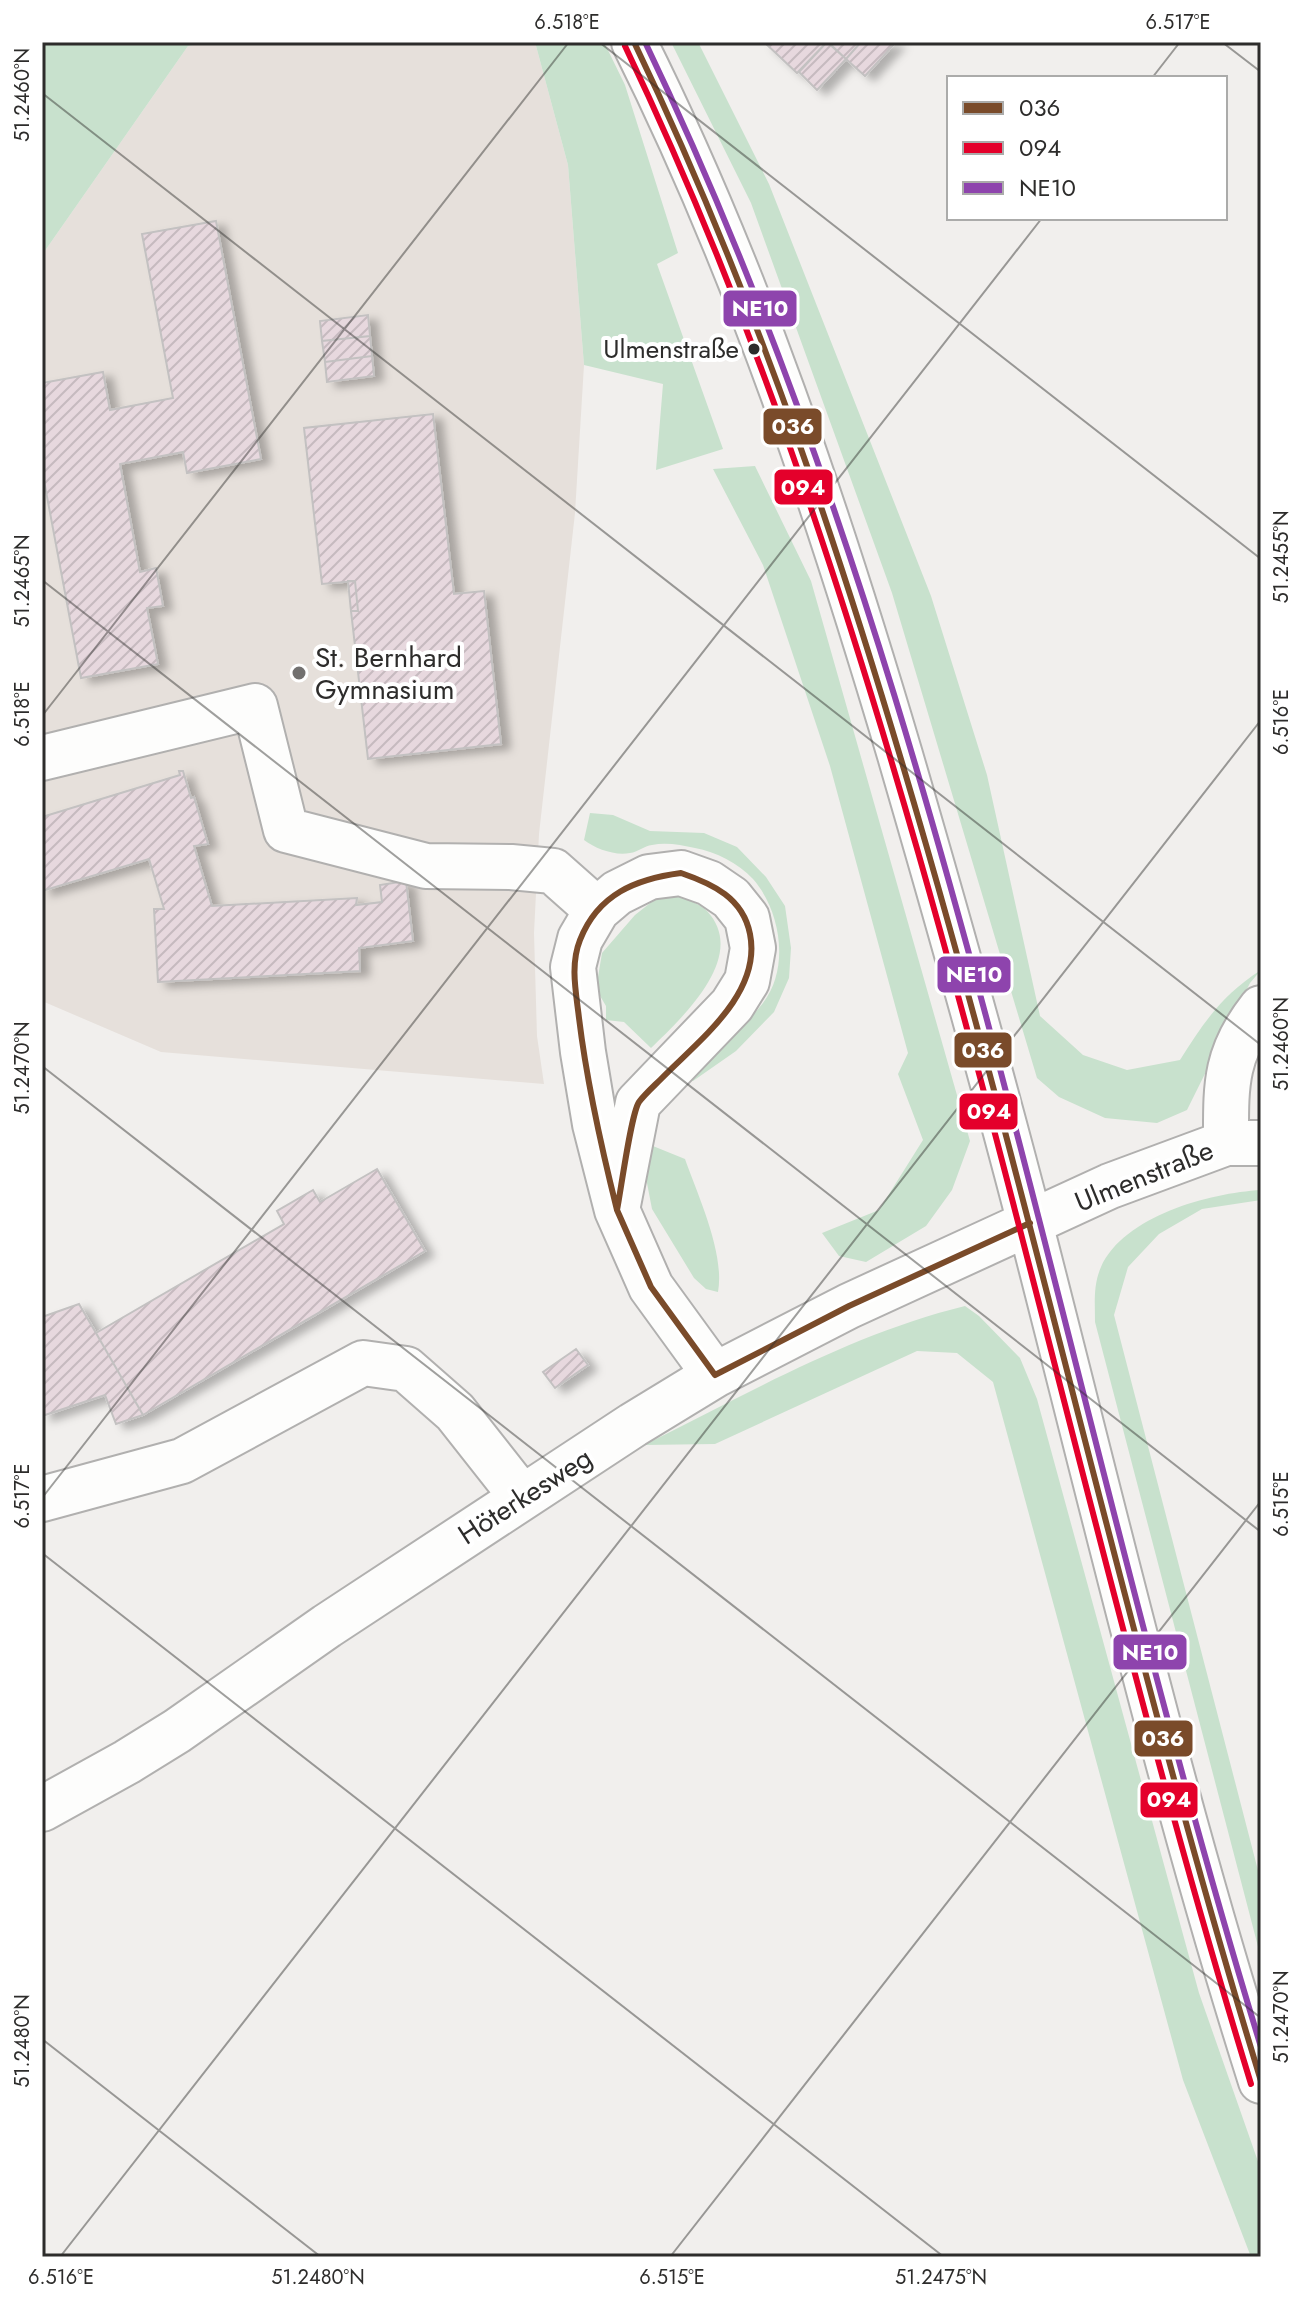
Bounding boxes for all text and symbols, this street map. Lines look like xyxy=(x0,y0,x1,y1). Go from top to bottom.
text: 6.518°E xyxy=(534,8,600,37)
text: 6.517°E xyxy=(1146,8,1210,37)
text: 51.2460°N xyxy=(8,48,37,142)
legend xyxy=(947,76,1227,220)
text: 036 xyxy=(1019,90,1060,125)
text: 094 xyxy=(1019,130,1061,165)
text: NE10 xyxy=(1019,170,1076,205)
line badge: NE10 xyxy=(722,289,798,328)
text: NE10 xyxy=(732,292,788,324)
place label: Ulmenstraße xyxy=(603,330,739,368)
marker: Ulmenstraße xyxy=(746,341,762,357)
line badge: 036 xyxy=(762,407,823,446)
text: 036 xyxy=(772,410,814,442)
line badge: 094 xyxy=(773,468,834,506)
text: 094 xyxy=(781,471,825,503)
text: 51.2455°N xyxy=(1267,511,1296,603)
text: 51.2465°N xyxy=(8,534,37,628)
place label: St. Bernhard Gymnasium xyxy=(315,637,462,710)
marker: St. Bernhard Gymnasium xyxy=(290,664,308,682)
text: 6.518°E xyxy=(8,681,37,747)
text: 6.516°E xyxy=(1267,689,1296,755)
line badge: NE10 xyxy=(936,955,1012,994)
text: NE10 xyxy=(946,958,1002,990)
text: 51.2460°N xyxy=(1267,997,1296,1091)
text: 51.2470°N xyxy=(8,1022,37,1114)
line badge: 036 xyxy=(953,1031,1013,1069)
text: 036 xyxy=(962,1034,1004,1066)
line badge: 094 xyxy=(958,1092,1019,1131)
text: 094 xyxy=(967,1095,1011,1127)
street label: Ulmenstraße xyxy=(1069,1130,1219,1222)
street label: Höterkesweg xyxy=(450,1437,600,1555)
text: 6.517°E xyxy=(8,1464,37,1528)
text: 6.515°E xyxy=(1267,1471,1296,1537)
line badge: NE10 xyxy=(1112,1633,1188,1671)
text: NE10 xyxy=(1122,1636,1178,1668)
line badge: 036 xyxy=(1133,1719,1194,1758)
text: 036 xyxy=(1142,1722,1184,1754)
line badge: 094 xyxy=(1139,1781,1199,1819)
text: 094 xyxy=(1147,1783,1191,1815)
text: 51.2470°N xyxy=(1267,1971,1296,2063)
text: 51.2480°N xyxy=(8,1994,37,2088)
text: 6.516°E xyxy=(28,2263,94,2292)
text: 51.2480°N xyxy=(271,2263,365,2292)
text: 6.515°E xyxy=(639,2263,705,2292)
text: 51.2475°N xyxy=(895,2263,987,2292)

